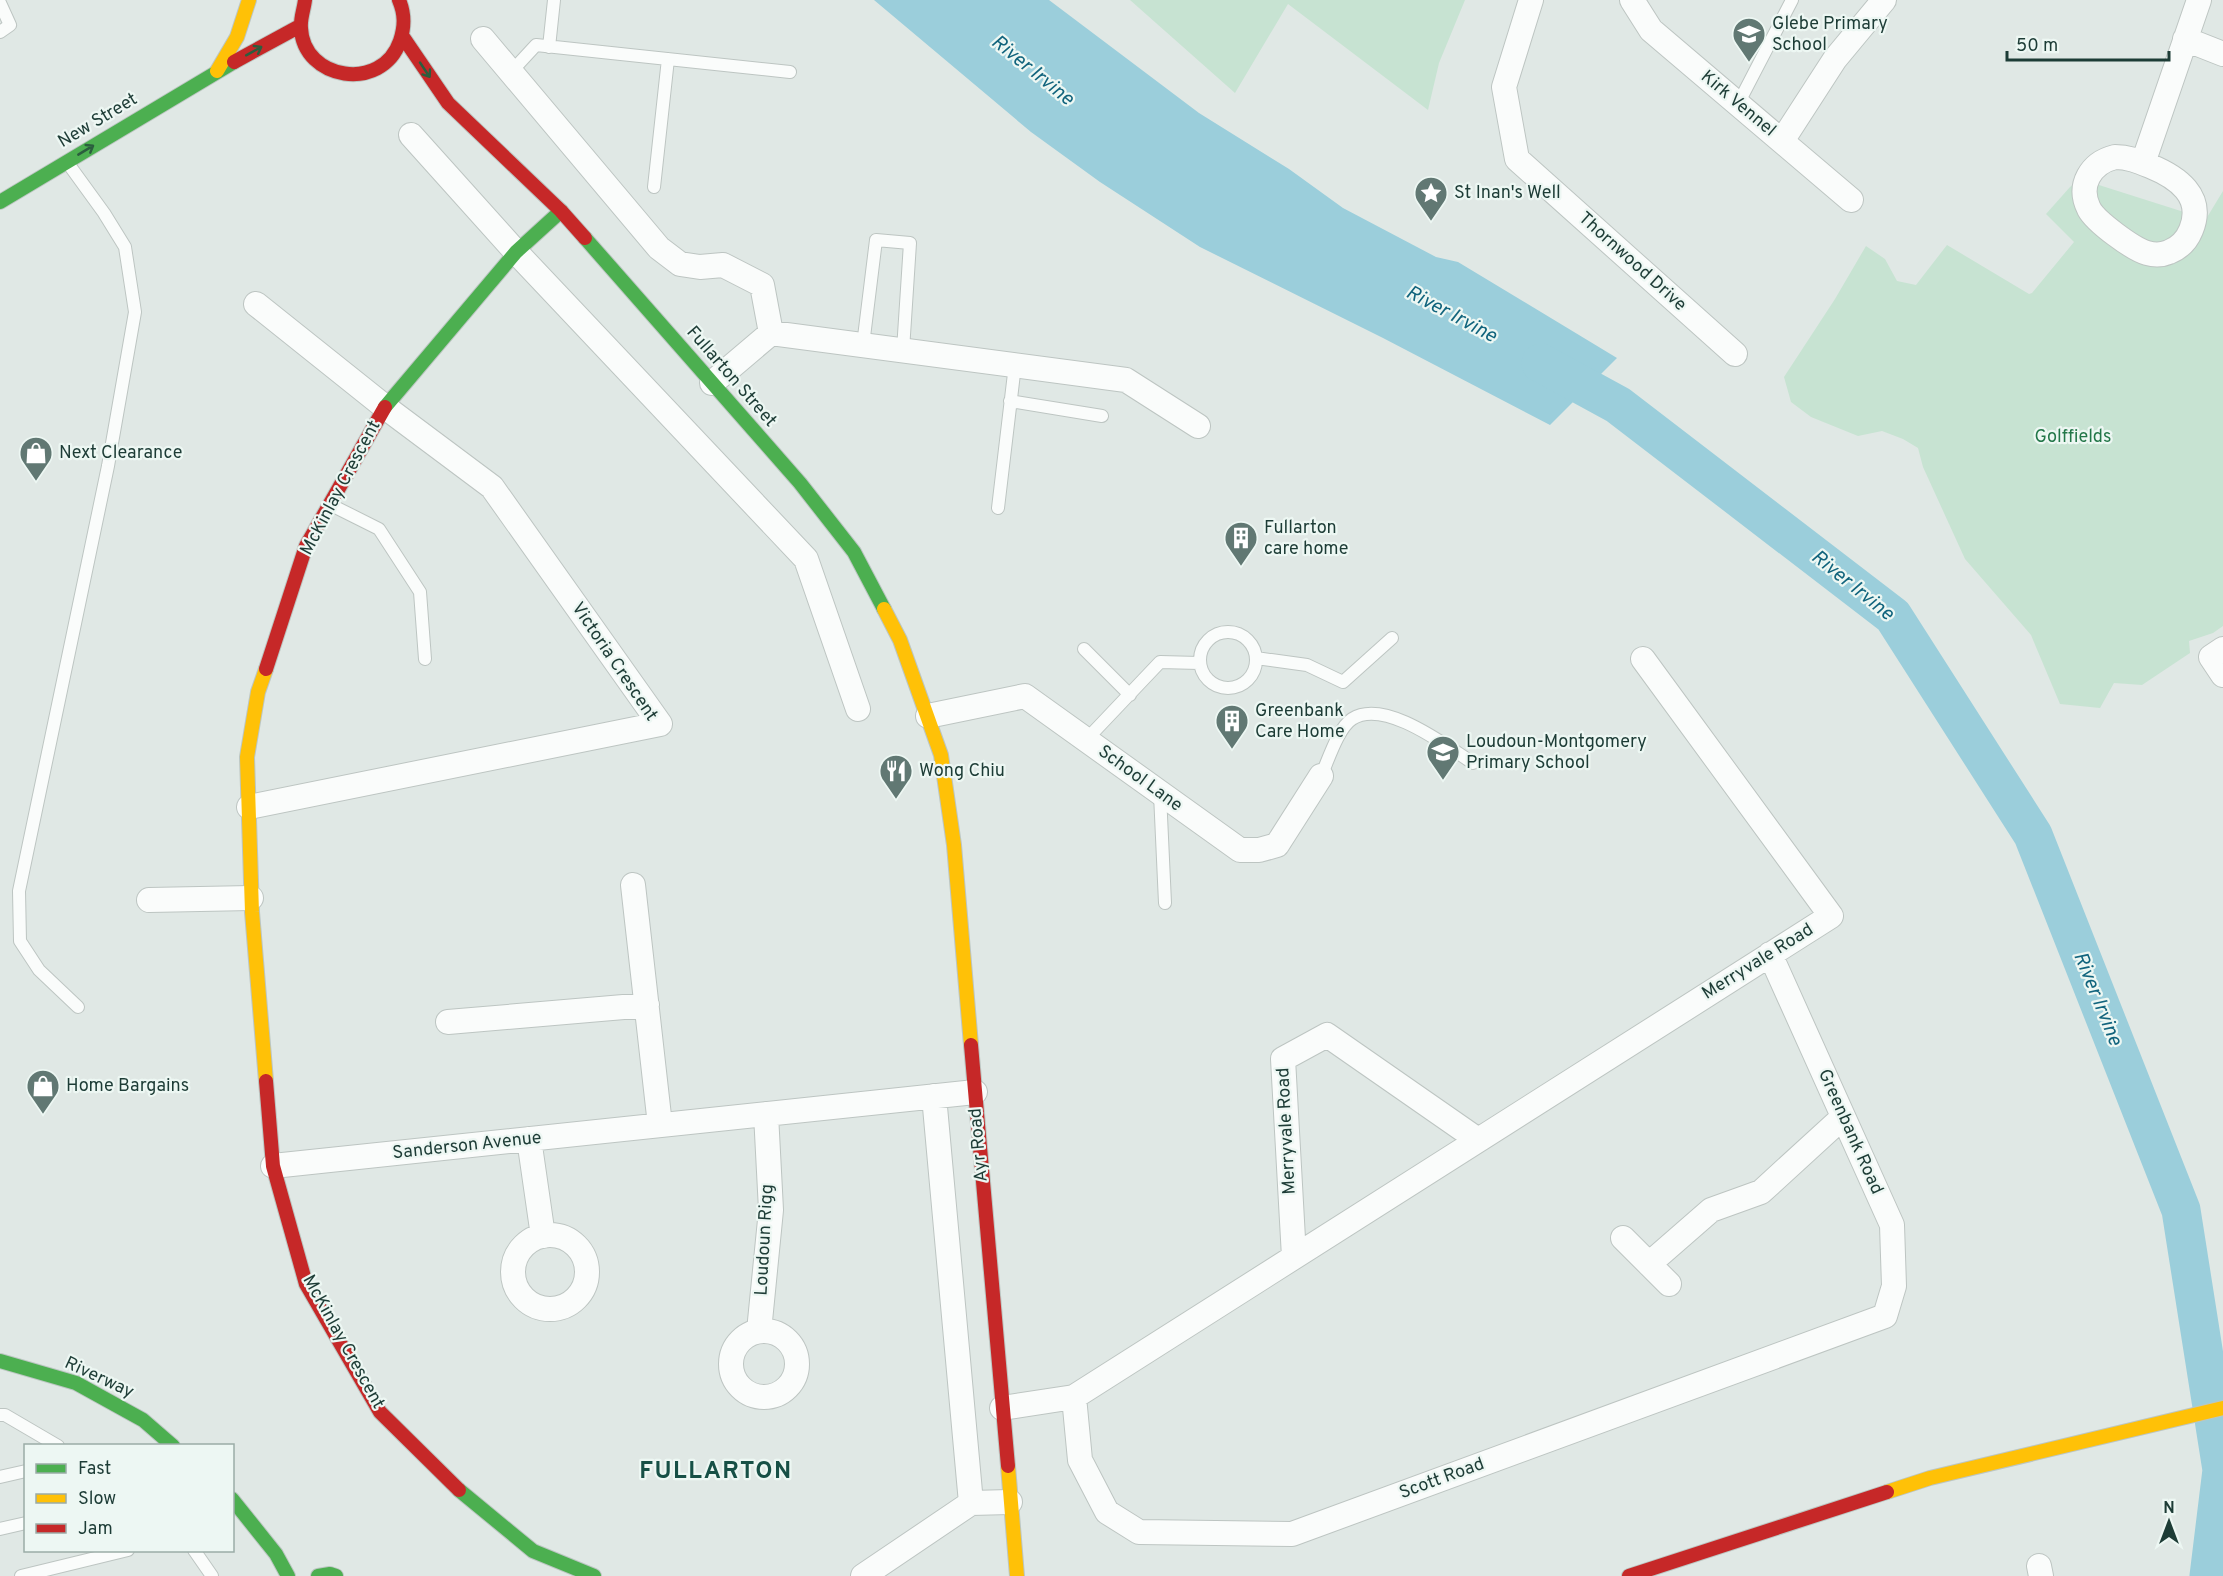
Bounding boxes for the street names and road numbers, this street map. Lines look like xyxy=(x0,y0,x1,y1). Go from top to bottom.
street label: Kirk Vennel xyxy=(1696,66,1780,142)
street label: New Street xyxy=(54,88,142,154)
street label: Thornwood Drive xyxy=(1573,207,1691,317)
street label: Fullarton Street xyxy=(681,322,781,432)
street label: McKinlay Crescent xyxy=(296,417,386,559)
street label: Victoria Crescent xyxy=(566,598,662,726)
street label: School Lane xyxy=(1093,741,1187,817)
street label: Merryvale Road xyxy=(1698,919,1818,1005)
street label: Greenbank Road xyxy=(1812,1066,1888,1198)
street label: Merryvale Road xyxy=(1272,1067,1302,1195)
street label: Ayr Road xyxy=(964,1107,994,1183)
street label: Sanderson Avenue xyxy=(391,1127,543,1165)
street label: Loudoun Rigg xyxy=(751,1184,779,1296)
street label: McKinlay Crescent xyxy=(297,1271,389,1413)
street label: Riverway xyxy=(61,1352,137,1404)
street label: Scott Road xyxy=(1396,1453,1488,1505)

